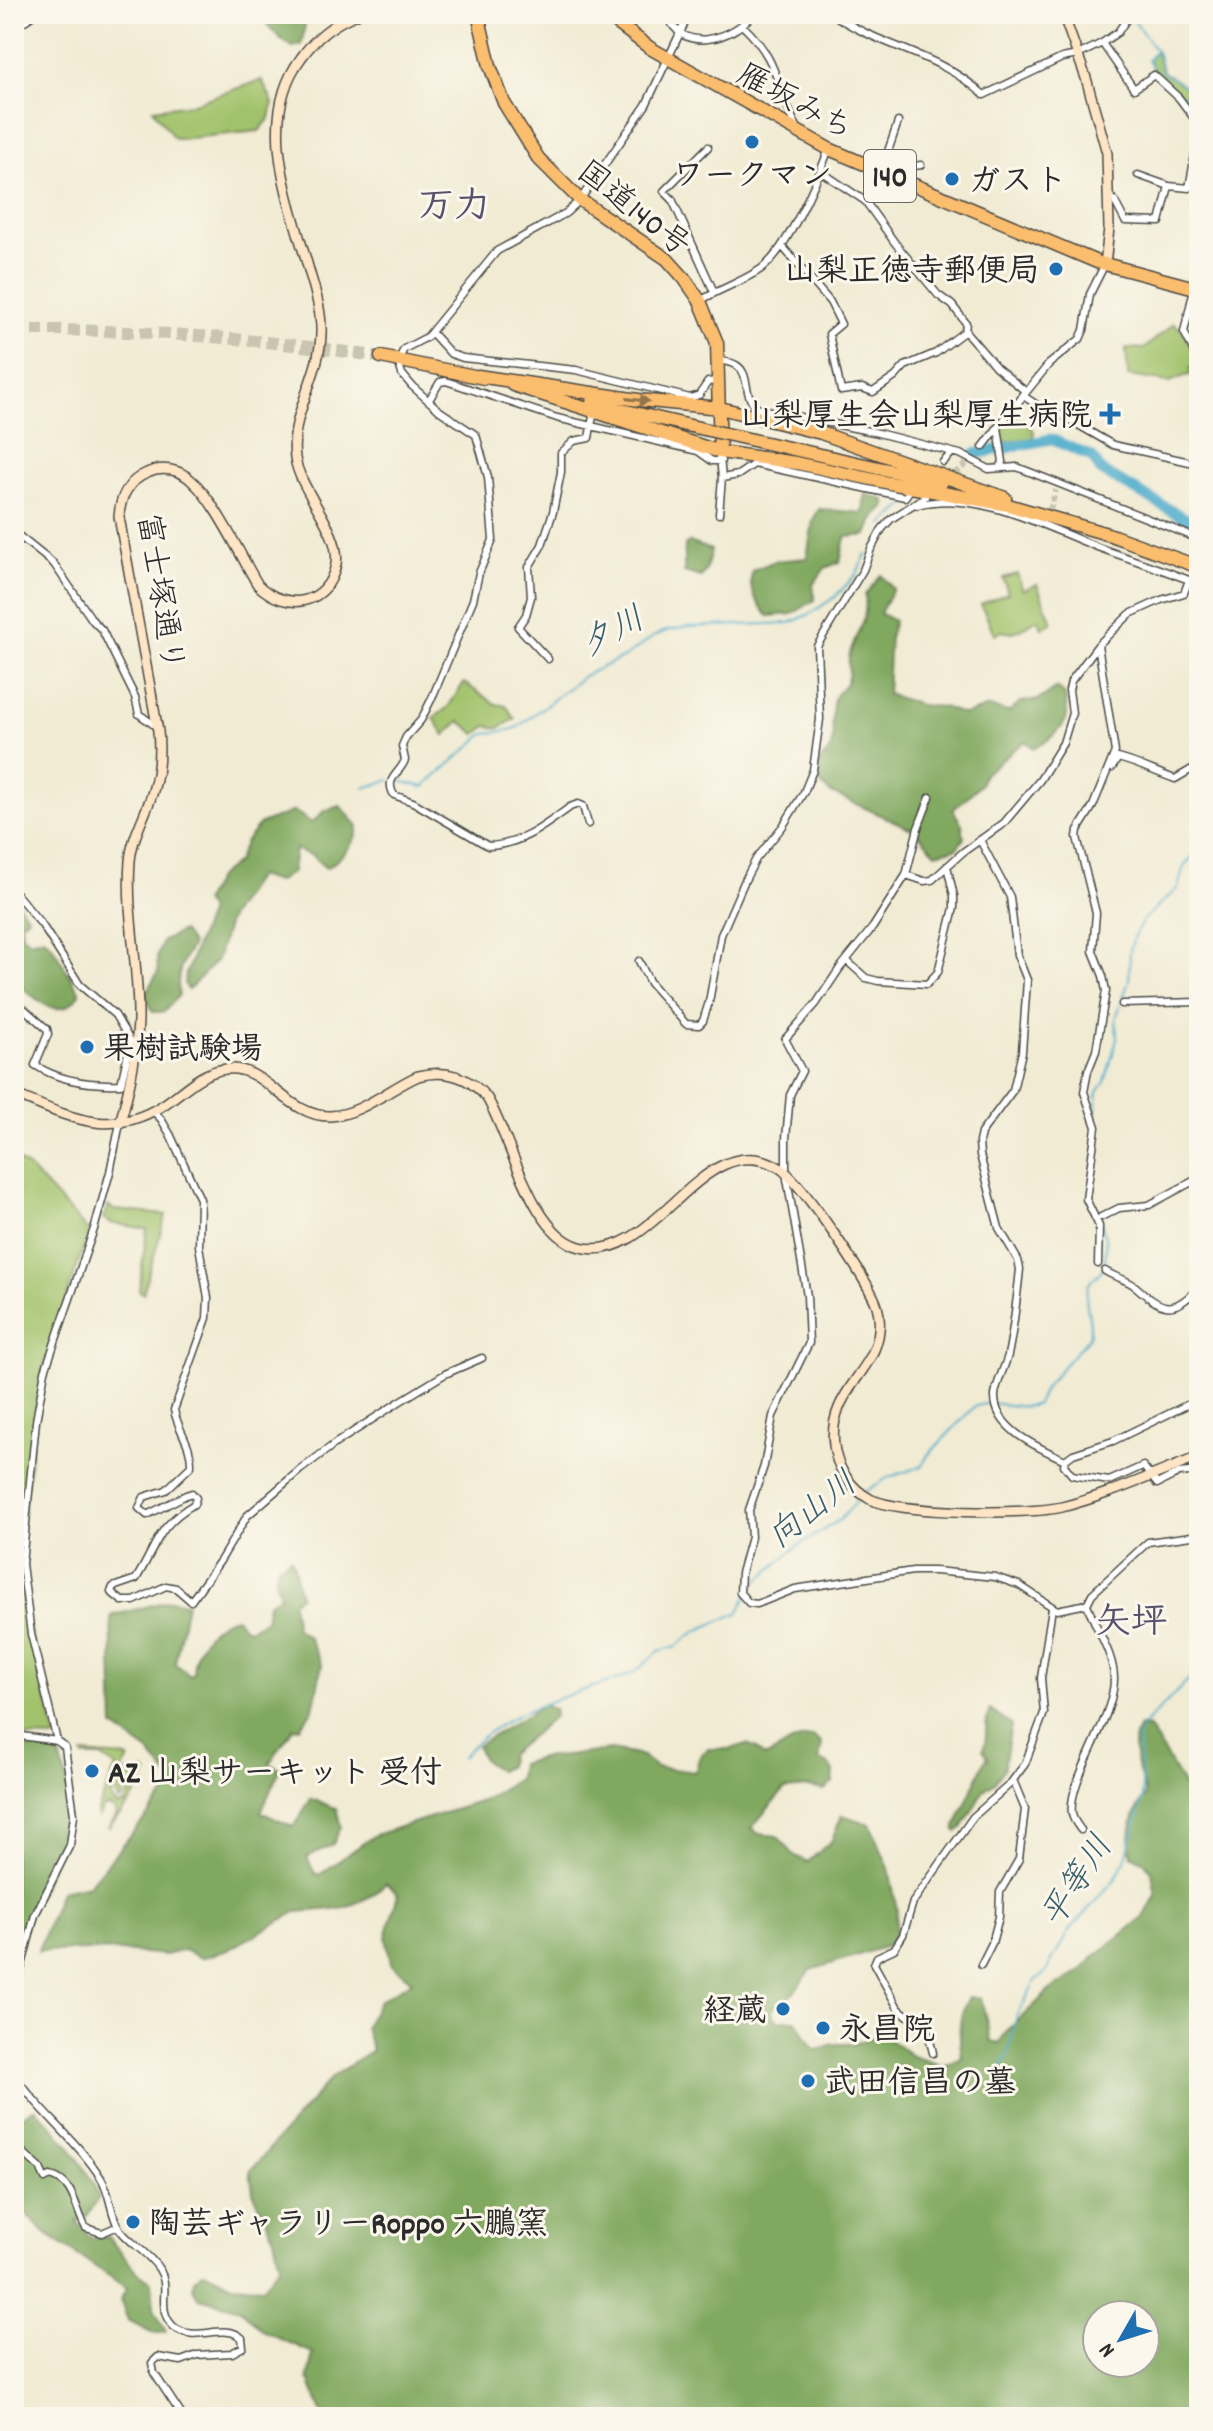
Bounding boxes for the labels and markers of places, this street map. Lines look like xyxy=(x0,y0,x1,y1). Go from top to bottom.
marker: ワークマン xyxy=(743,133,761,151)
place label: ワークマン xyxy=(672,156,832,202)
place label: ガスト xyxy=(968,161,1067,207)
marker: ガスト xyxy=(943,170,961,188)
place label: 山梨正徳寺郵便局 xyxy=(784,251,1040,297)
marker: 山梨正徳寺郵便局 xyxy=(1047,260,1065,278)
place label: 山梨厚生会山梨厚生病院 xyxy=(740,396,1092,442)
marker: 山梨厚生会山梨厚生病院 xyxy=(1099,403,1121,425)
place label: 果樹試験場 xyxy=(103,1029,263,1075)
marker: 果樹試験場 xyxy=(78,1038,96,1056)
place label: AZ 山梨サーキット 受付 xyxy=(108,1753,442,1799)
marker: AZ 山梨サーキット 受付 xyxy=(83,1762,101,1780)
place label: 経蔵 xyxy=(703,1991,767,2037)
marker: 経蔵 xyxy=(774,2000,792,2018)
place label: 永昌院 xyxy=(839,2010,935,2056)
marker: 永昌院 xyxy=(814,2019,832,2037)
place label: 武田信昌の墓 xyxy=(824,2063,1016,2109)
marker: 武田信昌の墓 xyxy=(799,2072,817,2090)
place label: 陶芸ギャラリーRoppo 六鵬窯 xyxy=(149,2204,548,2250)
marker: 陶芸ギャラリーRoppo 六鵬窯 xyxy=(124,2213,142,2231)

